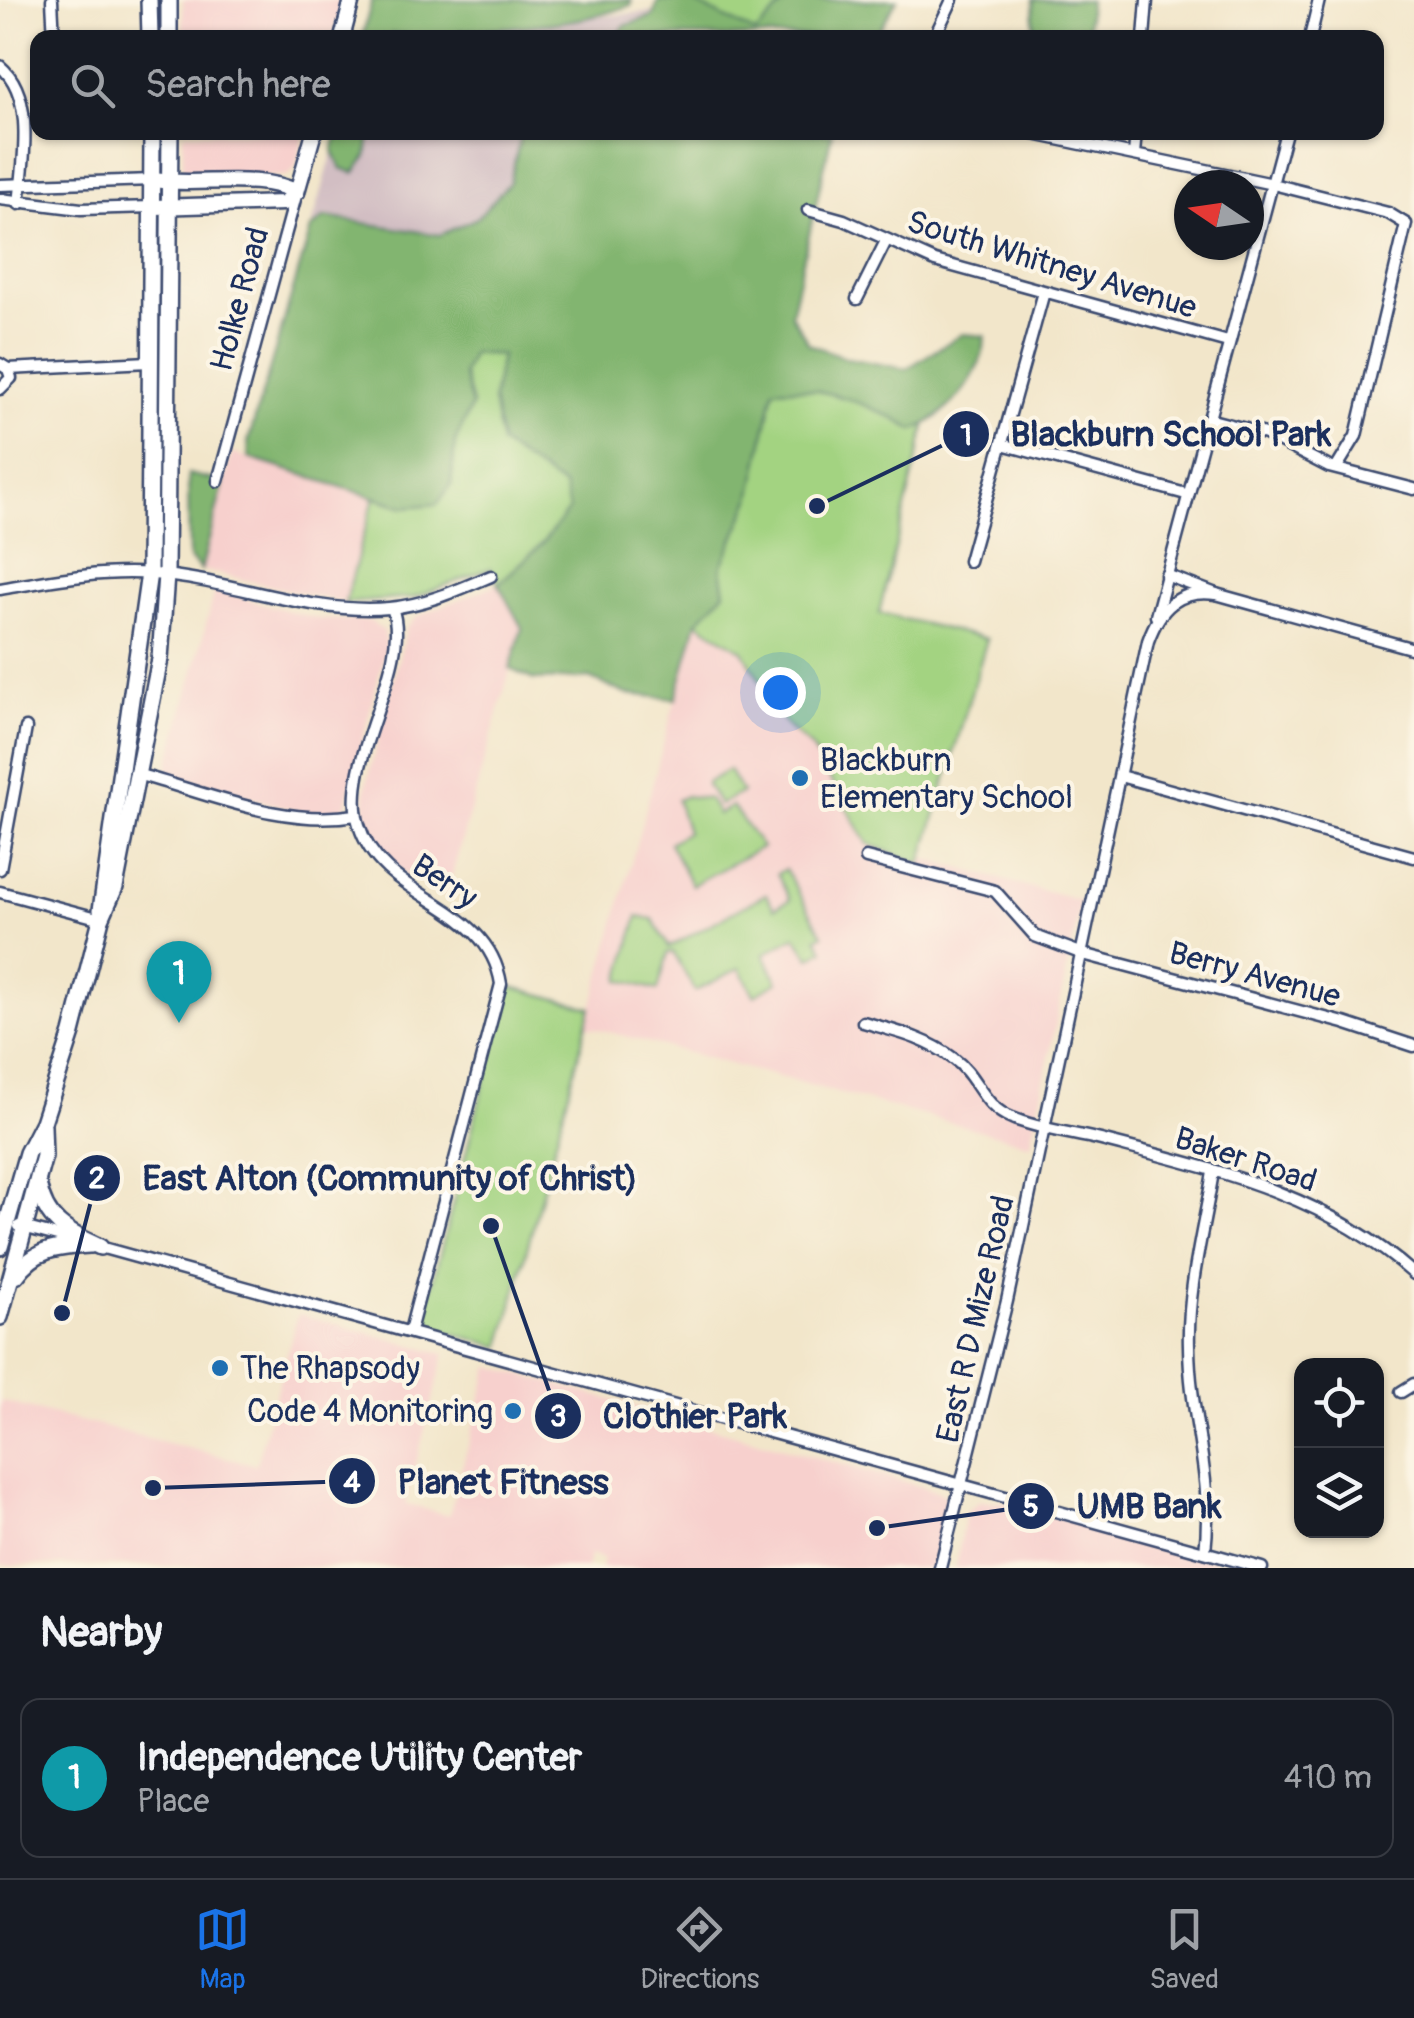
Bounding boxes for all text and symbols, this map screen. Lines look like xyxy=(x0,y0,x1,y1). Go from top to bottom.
search box xyxy=(30,30,1384,140)
icon: search xyxy=(65,58,120,113)
text: Search here xyxy=(145,61,331,109)
north arrow xyxy=(1174,170,1264,260)
street label: South Whitney Avenue xyxy=(902,202,1202,328)
street label: Holke Road xyxy=(202,223,278,376)
callout: Blackburn School Park xyxy=(941,402,1352,467)
text: Blackburn School Park xyxy=(1011,413,1332,457)
text: 1 xyxy=(960,417,972,454)
your location xyxy=(755,667,806,718)
place label: Blackburn Elementary School xyxy=(820,741,1073,818)
marker: Blackburn Elementary School xyxy=(789,767,811,789)
street label: Berry xyxy=(404,846,485,918)
street label: Berry Avenue xyxy=(1165,933,1345,1017)
pin: 1 xyxy=(146,940,212,1023)
street label: Baker Road xyxy=(1170,1118,1322,1202)
callout: East Alton (Community of Christ) xyxy=(72,1145,658,1210)
text: East Alton (Community of Christ) xyxy=(142,1157,638,1201)
text: 2 xyxy=(89,1160,105,1197)
street label: East R D Mize Road xyxy=(928,1192,1024,1447)
place label: The Rhapsody xyxy=(240,1349,420,1389)
marker: The Rhapsody xyxy=(209,1357,231,1379)
map controls xyxy=(1294,1358,1384,1538)
button: locate xyxy=(1294,1358,1384,1448)
callout: Clothier Park xyxy=(533,1383,807,1448)
place label: Code 4 Monitoring xyxy=(247,1392,493,1432)
text: Clothier Park xyxy=(603,1395,788,1439)
text: 3 xyxy=(550,1398,566,1435)
marker: Code 4 Monitoring xyxy=(502,1400,524,1422)
button: layers xyxy=(1294,1448,1384,1538)
callout: Planet Fitness xyxy=(327,1449,628,1514)
text: Planet Fitness xyxy=(397,1461,609,1505)
text: 4 xyxy=(343,1464,361,1501)
callout: UMB Bank xyxy=(1006,1473,1241,1538)
text: UMB Bank xyxy=(1076,1485,1222,1529)
text: 5 xyxy=(1023,1488,1039,1525)
text: Nearby xyxy=(40,1607,162,1659)
text: Independence Utility Center xyxy=(137,1734,582,1782)
text: 1 xyxy=(68,1758,81,1798)
text: 410 m xyxy=(1284,1758,1372,1798)
text: Place xyxy=(137,1782,209,1822)
tab: Map xyxy=(195,1902,250,1997)
tab: Directions xyxy=(640,1902,759,1997)
tab: Saved xyxy=(1149,1902,1219,1997)

